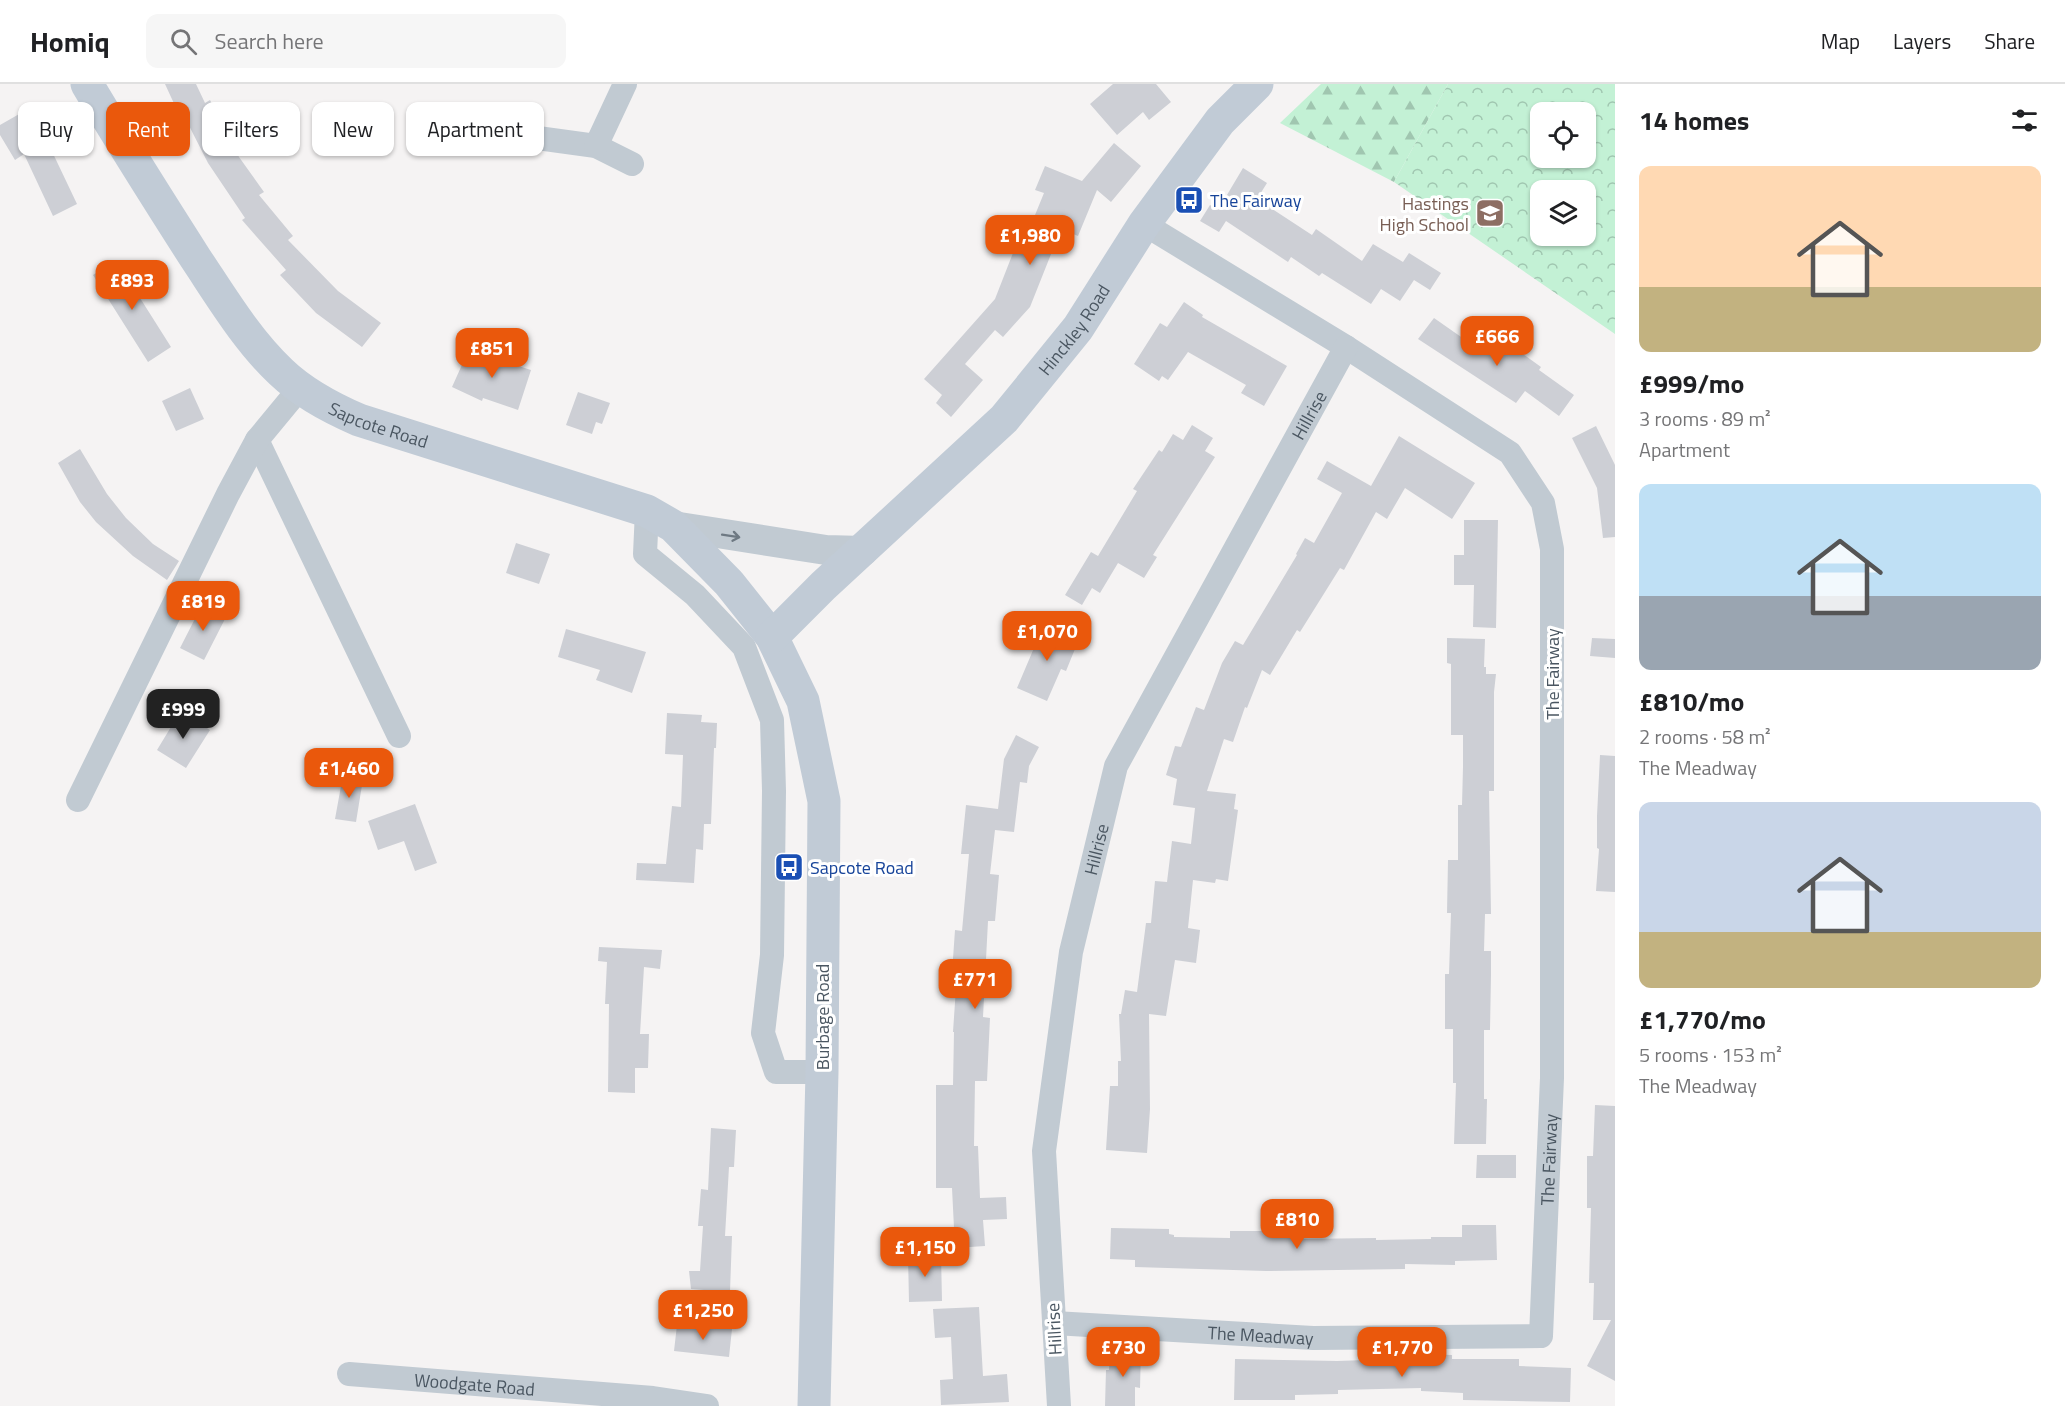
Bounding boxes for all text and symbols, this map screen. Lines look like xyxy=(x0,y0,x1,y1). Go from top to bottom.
search box xyxy=(146,14,566,68)
text: Homiq xyxy=(30,20,110,63)
text: Search here xyxy=(215,24,324,58)
icon: search xyxy=(167,25,200,58)
text: Map xyxy=(1821,25,1860,57)
text: Layers xyxy=(1893,25,1951,57)
text: Share xyxy=(1984,25,2035,57)
text: 14 homes xyxy=(1639,101,1749,140)
chip: Buy xyxy=(18,102,94,156)
chip: Rent xyxy=(106,102,190,156)
chip: Filters xyxy=(202,102,300,156)
chip: New xyxy=(312,102,394,156)
chip: Apartment xyxy=(406,102,544,156)
map controls xyxy=(1530,102,1596,246)
button: locate xyxy=(1530,102,1596,168)
icon: filters xyxy=(2008,104,2041,137)
button: layers xyxy=(1530,180,1596,246)
bus stop icon: The Fairway xyxy=(1173,184,1205,216)
place label: The Fairway xyxy=(1210,187,1302,214)
place label: Hastings High School xyxy=(1380,190,1469,238)
school or university icon: Hastings High School xyxy=(1474,197,1506,229)
icon: home xyxy=(1786,205,1894,313)
pin: £1,980 xyxy=(981,215,1079,266)
text: £1,980 xyxy=(999,219,1061,250)
pin: £893 xyxy=(96,260,168,311)
text: £893 xyxy=(110,264,154,295)
street label: Hinckley Road xyxy=(1031,279,1116,381)
pin: £666 xyxy=(1461,316,1533,367)
text: £666 xyxy=(1475,320,1519,351)
pin: £851 xyxy=(456,328,528,379)
text: £851 xyxy=(470,332,514,363)
text: £999/mo xyxy=(1639,364,1744,403)
street label: Hillrise xyxy=(1284,386,1333,444)
street label: Sapcote Road xyxy=(324,394,432,455)
text: 3 rooms · 89 m² xyxy=(1639,403,1771,434)
text: Apartment xyxy=(1639,434,1730,465)
icon: home xyxy=(1786,523,1894,631)
one-way arrow xyxy=(720,530,740,541)
pin: £819 xyxy=(167,581,239,632)
text: £819 xyxy=(181,585,225,616)
pin: £1,070 xyxy=(998,611,1096,662)
text: £1,070 xyxy=(1016,615,1078,646)
street label: The Fairway xyxy=(1539,628,1566,720)
text: £810/mo xyxy=(1639,682,1744,721)
pin: £999 xyxy=(147,689,219,740)
text: £999 xyxy=(161,693,205,724)
text: 2 rooms · 58 m² xyxy=(1639,721,1771,752)
pin: £1,460 xyxy=(300,748,398,799)
text: £1,460 xyxy=(318,752,380,783)
text: The Meadway xyxy=(1639,752,1757,783)
street label: Hillrise xyxy=(1077,821,1115,878)
icon: home xyxy=(1786,841,1894,949)
bus stop icon: Sapcote Road xyxy=(773,851,805,883)
place label: Sapcote Road xyxy=(810,854,914,881)
pin: £771 xyxy=(939,959,1011,1010)
text: £771 xyxy=(953,963,997,994)
street label: Burbage Road xyxy=(809,964,836,1070)
text: £1,770/mo xyxy=(1639,1000,1766,1039)
text: 5 rooms · 153 m² xyxy=(1639,1039,1782,1070)
text: The Meadway xyxy=(1639,1070,1757,1101)
street label: The Fairway xyxy=(1533,1113,1564,1206)
pin: £810 xyxy=(1261,1199,1333,1250)
text: £810 xyxy=(1275,1203,1319,1234)
pin: £1,150 xyxy=(876,1227,974,1278)
text: £1,150 xyxy=(894,1231,956,1262)
pin: £1,250 xyxy=(654,1290,752,1341)
text: £1,250 xyxy=(672,1294,734,1325)
street label: Hillrise xyxy=(1039,1302,1069,1356)
street label: The Meadway xyxy=(1207,1318,1315,1352)
pin: £730 xyxy=(1087,1327,1159,1378)
pin: £1,770 xyxy=(1353,1327,1451,1378)
text: £730 xyxy=(1101,1331,1145,1362)
text: £1,770 xyxy=(1371,1331,1433,1362)
street label: Woodgate Road xyxy=(413,1366,536,1402)

